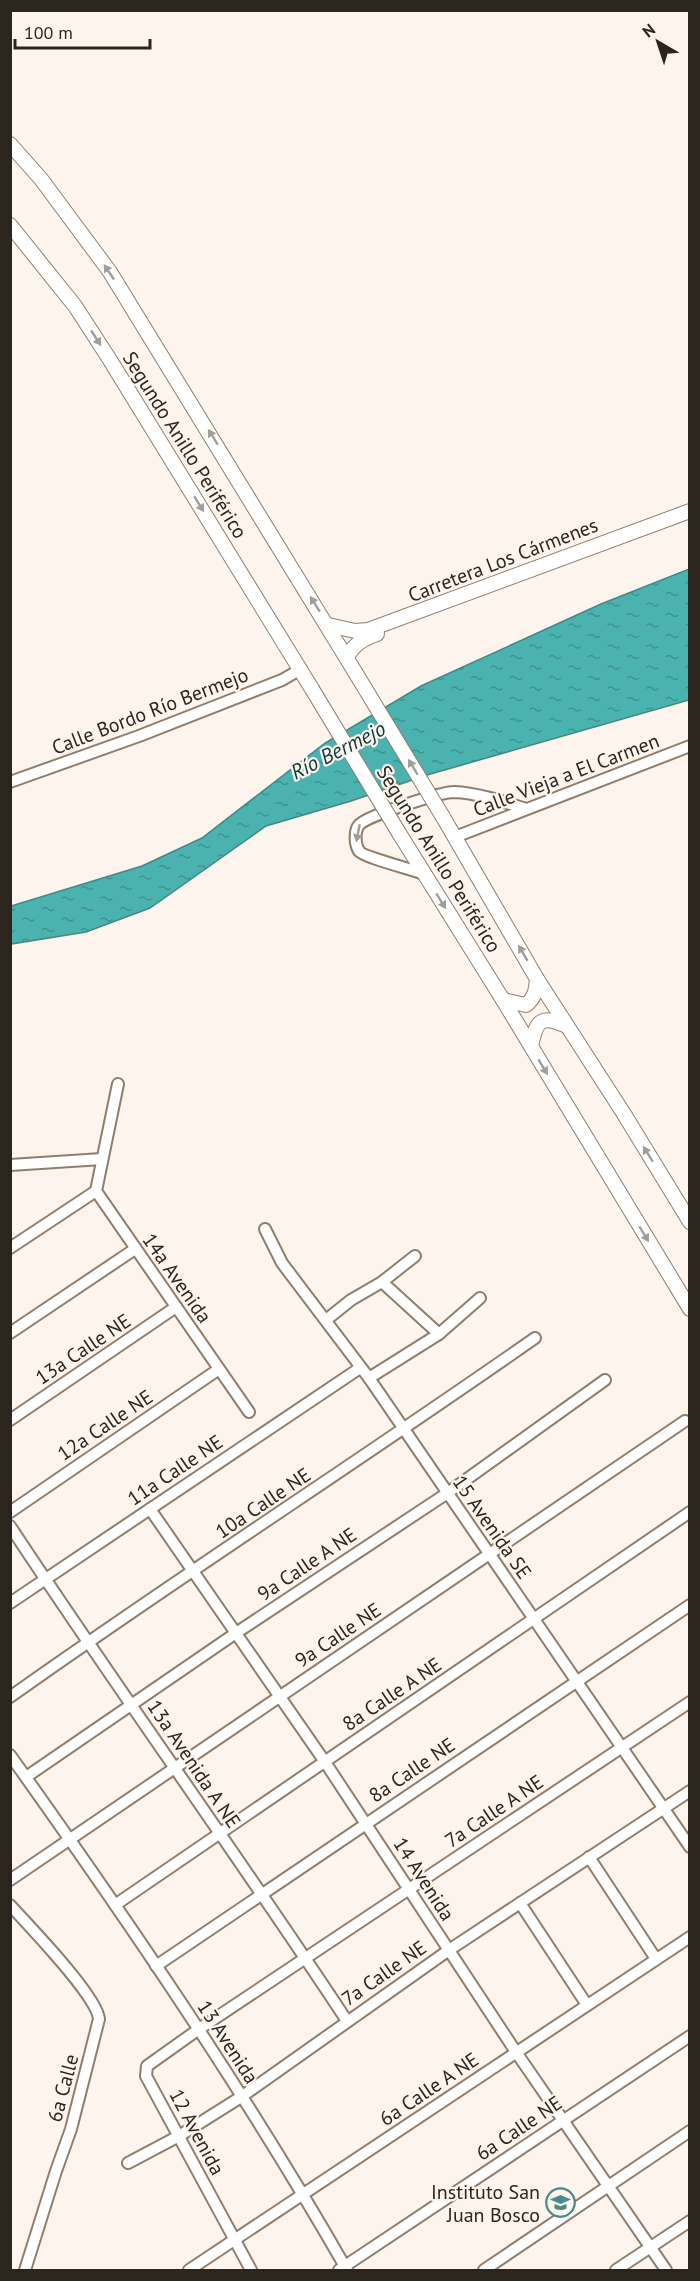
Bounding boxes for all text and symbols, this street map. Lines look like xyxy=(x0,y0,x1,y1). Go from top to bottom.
scale bar xyxy=(15,12,150,50)
north arrow xyxy=(628,12,688,72)
text: N xyxy=(638,19,659,41)
text: 100 m xyxy=(24,21,73,44)
one-way arrow xyxy=(104,264,115,280)
one-way arrow xyxy=(90,330,102,346)
street label: Segundo Anillo Periférico xyxy=(117,347,253,543)
one-way arrow xyxy=(207,429,218,446)
one-way arrow xyxy=(194,496,205,512)
street label: Carretera Los Cármenes xyxy=(404,512,602,608)
one-way arrow xyxy=(309,595,320,612)
street label: Calle Bordo Río Bermejo xyxy=(48,662,252,760)
water label: Río Bermejo xyxy=(286,715,390,785)
street label: Calle Vieja a El Carmen xyxy=(469,727,663,823)
one-way arrow xyxy=(407,759,418,775)
street label: Segundo Anillo Periférico xyxy=(371,761,507,957)
one-way arrow xyxy=(353,824,362,843)
one-way arrow xyxy=(436,893,447,909)
one-way arrow xyxy=(518,944,528,961)
one-way arrow xyxy=(538,1059,549,1075)
one-way arrow xyxy=(643,1146,654,1162)
one-way arrow xyxy=(639,1226,650,1242)
street label: 14a Avenida xyxy=(137,1228,217,1328)
street label: 13a Calle NE xyxy=(30,1308,136,1390)
street label: 12a Calle NE xyxy=(52,1384,158,1466)
street label: 11a Calle NE xyxy=(122,1429,228,1511)
street label: 10a Calle NE xyxy=(210,1462,316,1544)
street label: 15 Avenida SE xyxy=(447,1470,537,1584)
street label: 9a Calle A NE xyxy=(252,1521,362,1607)
street label: 9a Calle NE xyxy=(290,1597,386,1673)
street label: 8a Calle A NE xyxy=(337,1651,447,1737)
street label: 13a Avenida A NE xyxy=(142,1695,246,1833)
street label: 8a Calle NE xyxy=(364,1732,460,1808)
street label: 7a Calle A NE xyxy=(440,1769,548,1853)
street label: 14 Avenida xyxy=(387,1832,461,1926)
street label: 7a Calle NE xyxy=(337,1934,431,2012)
street label: 13 Avenida xyxy=(191,1995,265,2089)
street label: 6a Calle A NE xyxy=(374,2046,484,2132)
street label: 6a Calle xyxy=(42,2051,84,2125)
street label: 12 Avenida xyxy=(163,2084,231,2180)
street label: 6a Calle NE xyxy=(471,2090,567,2166)
place label: Instituto San Juan Bosco xyxy=(431,2179,540,2228)
school or university icon: Instituto San Juan Bosco xyxy=(545,2187,577,2219)

